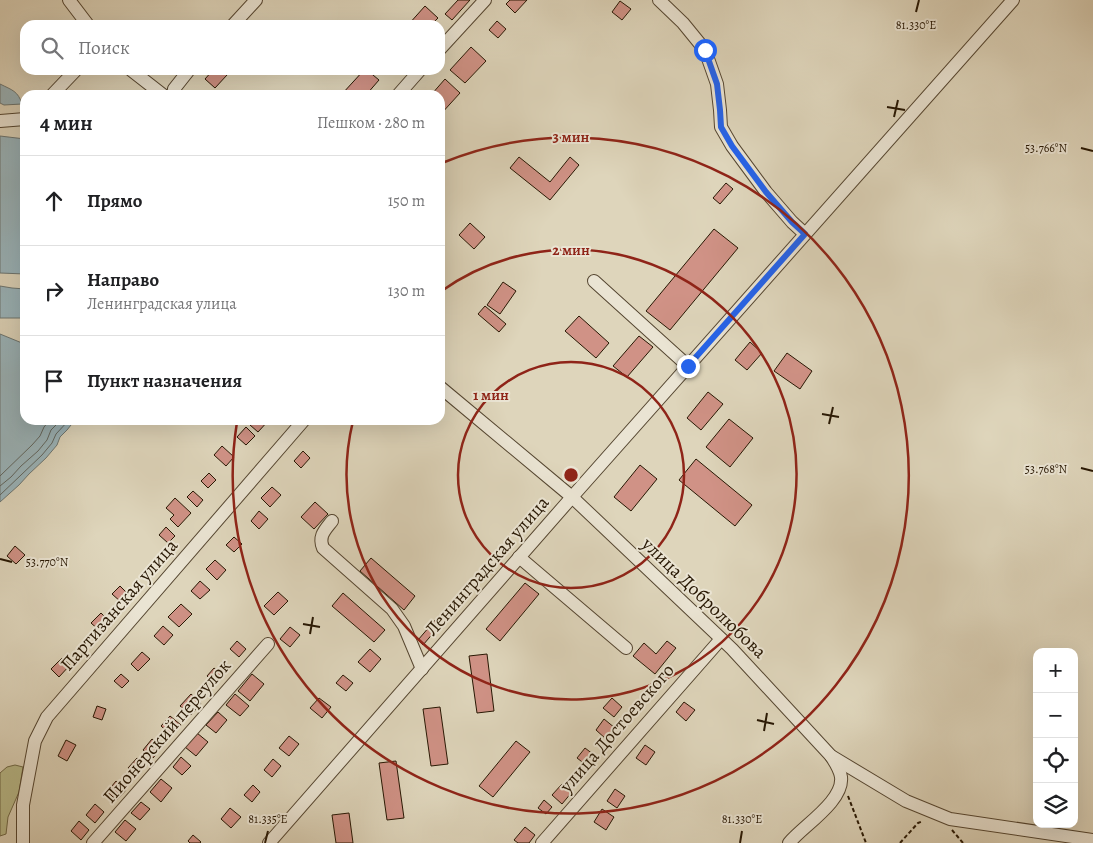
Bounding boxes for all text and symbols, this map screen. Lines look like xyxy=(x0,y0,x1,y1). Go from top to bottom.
text: 81.330°E xyxy=(896,17,936,33)
search box xyxy=(20,20,445,75)
icon: search xyxy=(38,34,66,62)
text: Поиск xyxy=(78,35,130,61)
route start xyxy=(694,39,717,62)
text: 4 мин xyxy=(40,109,93,137)
text: Пешком · 280 m xyxy=(317,112,425,134)
text: 3 мин xyxy=(553,127,590,147)
text: 53.766°N xyxy=(1025,140,1067,156)
icon: ahead xyxy=(40,187,68,215)
text: Прямо xyxy=(87,188,142,214)
text: 150 m xyxy=(388,190,425,212)
text: 2 мин xyxy=(552,240,590,260)
text: Направо xyxy=(87,267,159,293)
icon: right xyxy=(40,277,68,305)
text: 130 m xyxy=(388,280,425,302)
text: Ленинградская улица xyxy=(87,293,237,315)
route end xyxy=(677,355,700,378)
icon: arrive xyxy=(40,367,68,395)
text: Пункт назначения xyxy=(87,368,242,394)
text: 1 мин xyxy=(473,385,509,405)
text: 53.768°N xyxy=(1025,461,1068,477)
centre of rings xyxy=(562,466,580,484)
street label: Ленинградская улица xyxy=(419,490,555,642)
street label: улица Добролюбова xyxy=(635,531,772,665)
street label: Партизанская улица xyxy=(54,533,184,677)
text: 53.770°N xyxy=(26,554,69,570)
map controls xyxy=(1033,648,1078,828)
button: + xyxy=(1033,648,1078,693)
street label: Пионерский переулок xyxy=(97,653,237,809)
street label: улица Достоевского xyxy=(553,658,680,799)
button: − xyxy=(1033,693,1078,738)
button: locate xyxy=(1033,738,1078,783)
button: layers xyxy=(1033,783,1078,828)
text: 81.335°E xyxy=(248,811,288,827)
text: 81.330°E xyxy=(722,811,762,827)

